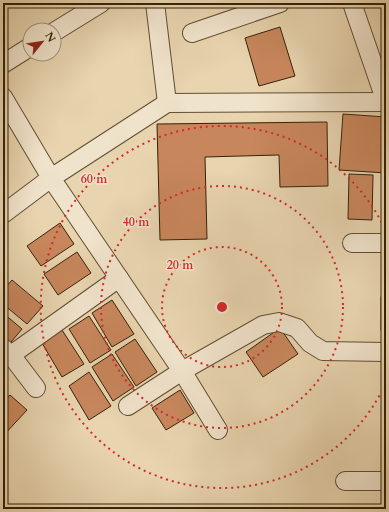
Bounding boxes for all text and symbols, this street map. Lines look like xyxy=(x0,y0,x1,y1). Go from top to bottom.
north arrow xyxy=(22,22,62,62)
text: N xyxy=(41,29,59,46)
text: 60 m xyxy=(81,171,108,187)
text: 40 m xyxy=(123,214,150,230)
text: 20 m xyxy=(167,257,194,273)
centre of rings xyxy=(215,300,229,314)

